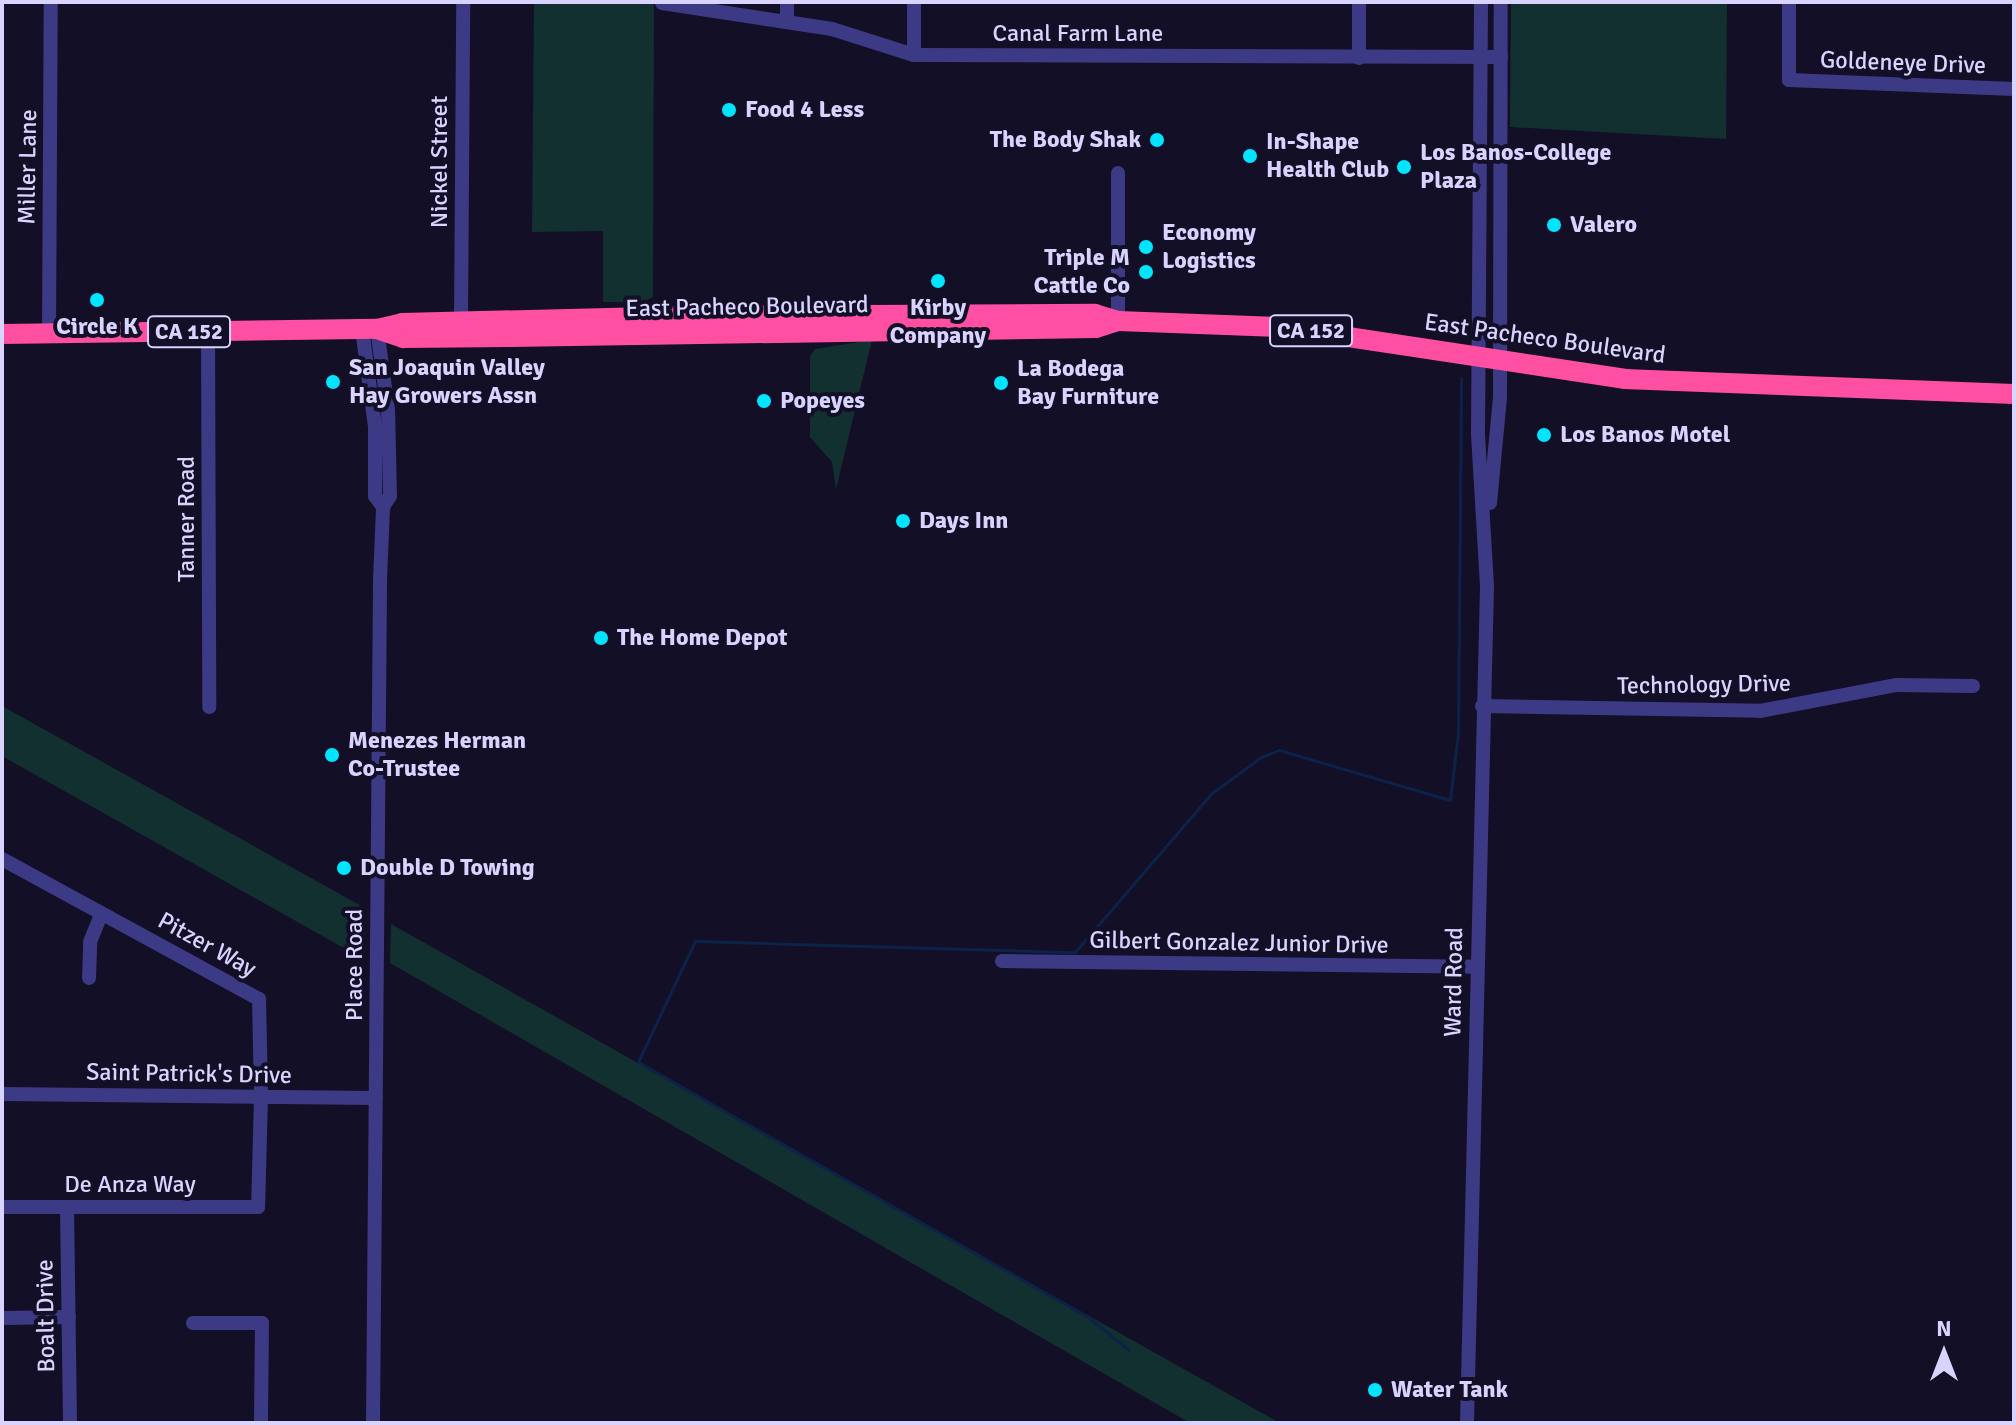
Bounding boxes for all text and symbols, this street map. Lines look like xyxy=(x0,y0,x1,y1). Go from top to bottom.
street label: Canal Farm Lane xyxy=(993,20,1163,48)
street label: Goldeneye Drive xyxy=(1819,46,1987,80)
street label: Nickel Street xyxy=(426,96,454,228)
place label: Food 4 Less xyxy=(745,96,864,124)
marker: Food 4 Less xyxy=(720,101,738,119)
street label: Miller Lane xyxy=(13,109,43,225)
place label: The Body Shak xyxy=(990,126,1141,154)
place label: In-Shape Health Club xyxy=(1266,128,1389,184)
marker: The Body Shak xyxy=(1148,131,1166,149)
place label: Los Banos-College Plaza xyxy=(1420,139,1611,195)
marker: In-Shape Health Club xyxy=(1241,147,1259,165)
marker: Los Banos-College Plaza xyxy=(1395,158,1413,176)
place label: Valero xyxy=(1570,211,1637,239)
marker: Valero xyxy=(1545,216,1563,234)
place label: Economy Logistics xyxy=(1162,219,1256,275)
marker: Economy Logistics xyxy=(1137,238,1155,256)
place label: Triple M Cattle Co xyxy=(1034,244,1130,300)
marker: Triple M Cattle Co xyxy=(1137,263,1155,281)
marker: Kirby Company xyxy=(929,272,947,290)
street label: East Pacheco Boulevard xyxy=(625,290,869,324)
marker: Circle K xyxy=(88,291,106,309)
place label: Kirby Company xyxy=(890,294,986,350)
street label: East Pacheco Boulevard xyxy=(1423,308,1667,370)
place label: Circle K xyxy=(56,313,138,341)
road number: CA 152 xyxy=(1269,313,1353,349)
road number: CA 152 xyxy=(147,314,231,350)
place label: San Joaquin Valley Hay Growers Assn xyxy=(349,354,545,410)
place label: La Bodega Bay Furniture xyxy=(1017,355,1159,411)
marker: San Joaquin Valley Hay Growers Assn xyxy=(324,373,342,391)
marker: La Bodega Bay Furniture xyxy=(992,374,1010,392)
place label: Popeyes xyxy=(780,387,865,415)
marker: Popeyes xyxy=(755,392,773,410)
place label: Los Banos Motel xyxy=(1560,421,1730,449)
marker: Los Banos Motel xyxy=(1535,426,1553,444)
street label: Tanner Road xyxy=(173,456,201,582)
place label: Days Inn xyxy=(919,507,1008,535)
marker: Days Inn xyxy=(894,512,912,530)
place label: The Home Depot xyxy=(617,624,787,652)
marker: The Home Depot xyxy=(592,629,610,647)
street label: Technology Drive xyxy=(1617,669,1791,701)
place label: Menezes Herman Co-Trustee xyxy=(348,727,526,783)
marker: Menezes Herman Co-Trustee xyxy=(323,746,341,764)
place label: Double D Towing xyxy=(360,854,535,882)
marker: Double D Towing xyxy=(335,859,353,877)
street label: Pitzer Way xyxy=(153,906,261,984)
street label: Place Road xyxy=(341,909,369,1021)
street label: Gilbert Gonzalez Junior Drive xyxy=(1089,926,1389,960)
street label: Ward Road xyxy=(1439,927,1469,1037)
street label: Saint Patrick's Drive xyxy=(86,1058,292,1090)
street label: De Anza Way xyxy=(64,1171,196,1199)
street label: Boalt Drive xyxy=(31,1259,61,1373)
north arrow xyxy=(1904,1313,1984,1393)
text: N xyxy=(1936,1315,1952,1342)
place label: Water Tank xyxy=(1391,1376,1508,1404)
marker: Water Tank xyxy=(1366,1381,1384,1399)

